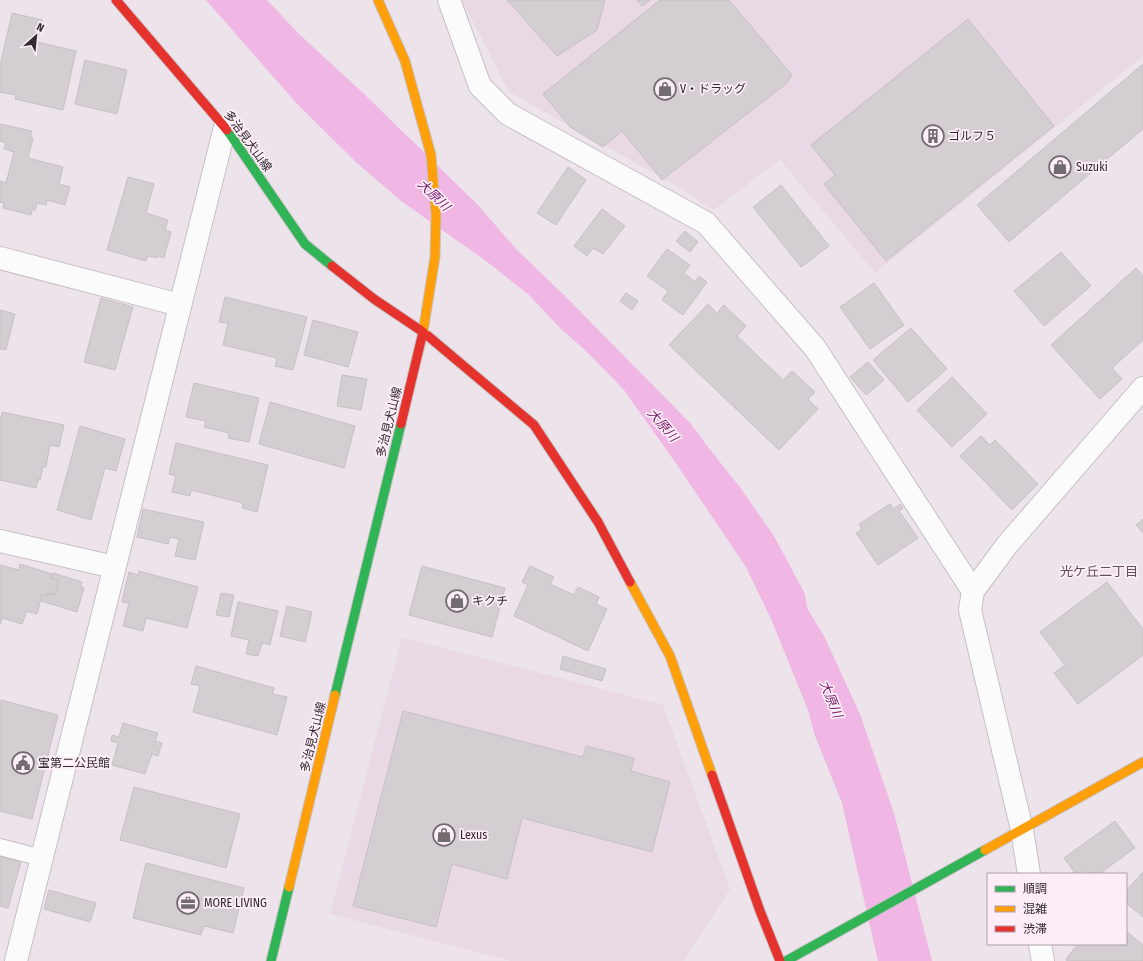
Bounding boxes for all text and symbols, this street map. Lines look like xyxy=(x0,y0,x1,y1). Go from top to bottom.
north arrow xyxy=(16,16,56,56)
text: N xyxy=(34,20,46,35)
shop icon: V・ドラッグ xyxy=(652,76,678,102)
place label: V・ドラッグ xyxy=(680,82,746,96)
street label: 多治見犬山線 xyxy=(221,108,275,174)
building icon: ゴルフ５ xyxy=(920,123,946,149)
place label: ゴルフ５ xyxy=(948,129,996,143)
shop icon: Suzuki xyxy=(1047,154,1073,180)
place label: Suzuki xyxy=(1076,160,1108,174)
water label: 大原川 xyxy=(415,176,455,215)
street label: 多治見犬山線 xyxy=(373,385,405,459)
water label: 大原川 xyxy=(645,405,683,446)
district label: 光ケ丘二丁目 xyxy=(1060,564,1138,579)
shop icon: キクチ xyxy=(444,588,470,614)
place label: キクチ xyxy=(472,594,508,608)
water label: 大原川 xyxy=(817,678,846,722)
street label: 多治見犬山線 xyxy=(297,700,329,774)
public building icon: 宝第二公民館 xyxy=(10,750,36,776)
place label: 宝第二公民館 xyxy=(38,756,110,770)
shop icon: Lexus xyxy=(431,822,457,848)
place label: Lexus xyxy=(460,828,487,842)
legend xyxy=(987,873,1127,945)
text: 順調 xyxy=(1023,882,1047,896)
office icon: MORE LIVING xyxy=(175,890,201,916)
place label: MORE LIVING xyxy=(204,896,267,910)
text: 混雑 xyxy=(1023,902,1047,916)
text: 渋滞 xyxy=(1023,922,1047,936)

